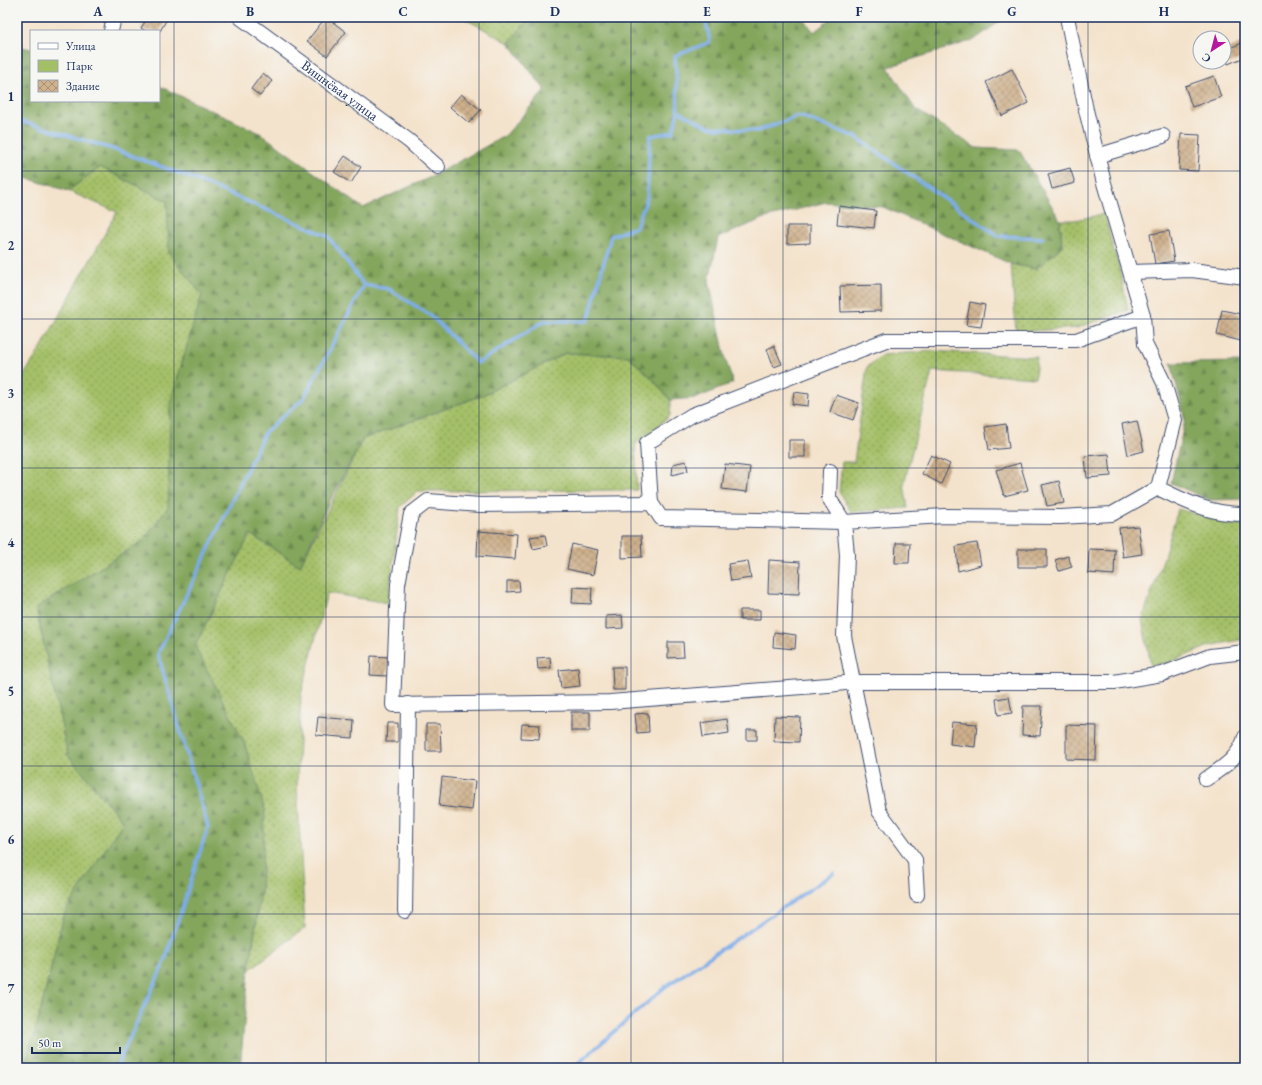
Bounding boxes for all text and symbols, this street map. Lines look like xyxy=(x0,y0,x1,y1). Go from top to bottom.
text: A xyxy=(92,3,103,20)
text: B xyxy=(246,3,254,20)
text: C xyxy=(398,3,408,20)
text: D xyxy=(550,3,560,20)
text: E xyxy=(703,3,711,20)
text: F xyxy=(855,3,863,20)
text: G xyxy=(1007,3,1017,20)
text: H xyxy=(1159,3,1170,20)
legend xyxy=(30,30,160,102)
north arrow xyxy=(1192,30,1232,70)
text: Улица xyxy=(65,38,96,54)
text: С xyxy=(1199,50,1213,66)
street label: Вишнёвая улица xyxy=(298,56,382,125)
text: Парк xyxy=(66,58,93,74)
text: Здание xyxy=(66,78,100,94)
text: 1 xyxy=(8,88,15,105)
text: 2 xyxy=(8,237,15,254)
text: 3 xyxy=(8,385,15,402)
text: 4 xyxy=(8,534,15,551)
text: 5 xyxy=(8,683,14,700)
text: 6 xyxy=(8,831,15,848)
text: 7 xyxy=(8,980,15,997)
scale bar xyxy=(32,1029,120,1055)
text: 50 m xyxy=(38,1035,62,1051)

